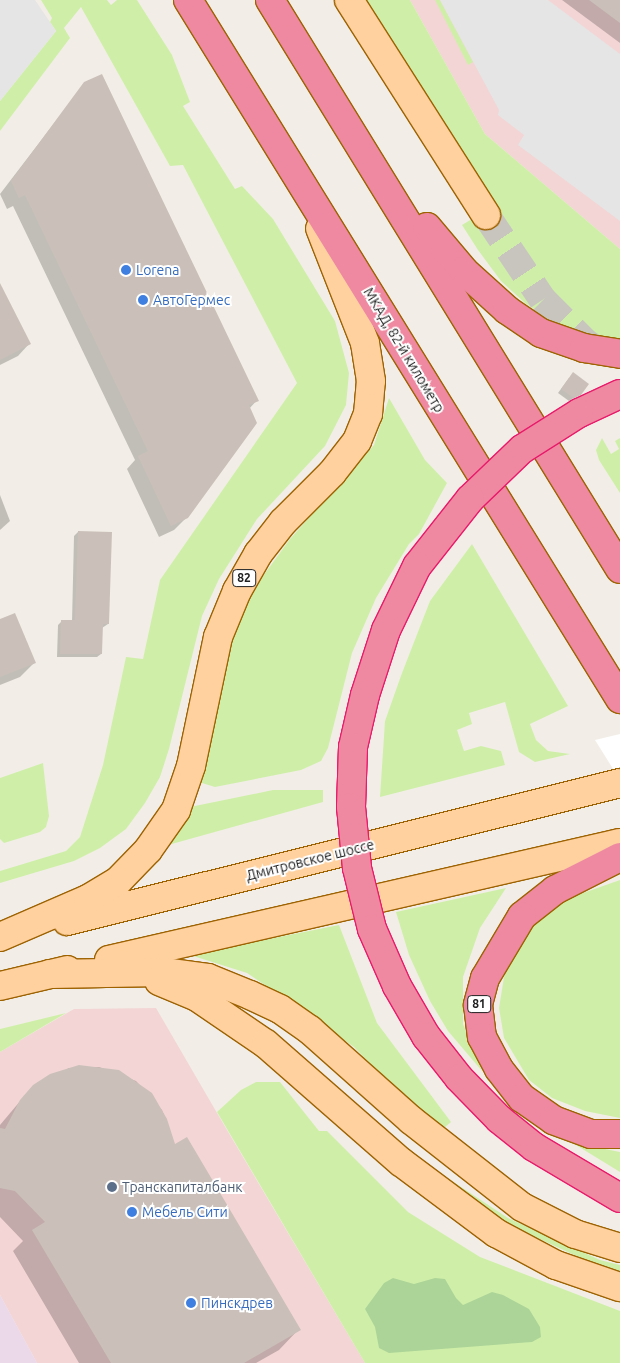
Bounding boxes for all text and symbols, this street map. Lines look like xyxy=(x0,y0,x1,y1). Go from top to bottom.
place label: Lorena xyxy=(136,262,180,278)
marker: Lorena xyxy=(120,264,132,276)
street label: МКАД, 82-й километр xyxy=(360,285,448,415)
place label: АвтоГермес xyxy=(153,292,230,308)
marker: АвтоГермес xyxy=(137,294,149,306)
road number: 82 xyxy=(232,568,256,588)
street label: Дмитровское шоссе xyxy=(244,836,376,884)
road number: 81 xyxy=(466,994,492,1014)
place label: Транскапиталбанк xyxy=(122,1179,243,1195)
marker: Транскапиталбанк xyxy=(106,1181,118,1193)
place label: Мебель Сити xyxy=(142,1204,228,1220)
marker: Мебель Сити xyxy=(126,1206,138,1218)
place label: Пинскдрев xyxy=(201,1295,273,1311)
marker: Пинскдрев xyxy=(185,1297,197,1309)

